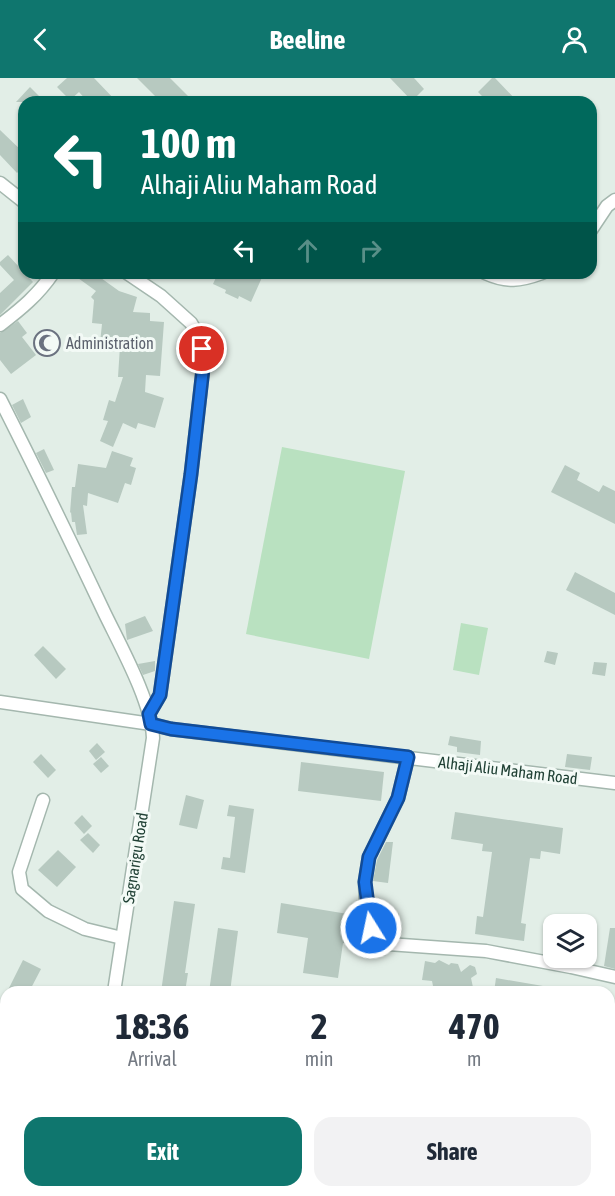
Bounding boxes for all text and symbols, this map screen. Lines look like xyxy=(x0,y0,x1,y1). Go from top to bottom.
icon: back xyxy=(24,23,57,56)
icon: person xyxy=(558,23,591,56)
text: Beeline xyxy=(270,24,345,55)
text: 100 m xyxy=(141,119,236,167)
icon: left xyxy=(42,120,120,198)
text: Alhaji Aliu Maham Road xyxy=(141,169,377,200)
icon: left xyxy=(228,234,261,267)
icon: ahead xyxy=(291,234,324,267)
icon: right xyxy=(354,234,387,267)
pin xyxy=(176,323,227,374)
mosque icon: Administration xyxy=(32,328,62,358)
icon: arrive xyxy=(185,332,218,365)
place label: Administration xyxy=(66,334,154,352)
street label: Alhaji Aliu Maham Road xyxy=(437,753,579,788)
street label: Sagnarigu Road xyxy=(119,811,152,905)
position arrow xyxy=(339,896,403,960)
map controls xyxy=(543,914,597,968)
button: layers xyxy=(543,914,597,968)
text: 18:36 xyxy=(115,1005,189,1047)
text: 2 xyxy=(311,1005,328,1047)
text: 470 xyxy=(449,1005,500,1047)
text: Arrival xyxy=(128,1047,177,1070)
text: min xyxy=(305,1047,334,1070)
text: m xyxy=(467,1047,481,1070)
button: Exit xyxy=(24,1117,302,1186)
button: Share xyxy=(314,1117,591,1186)

